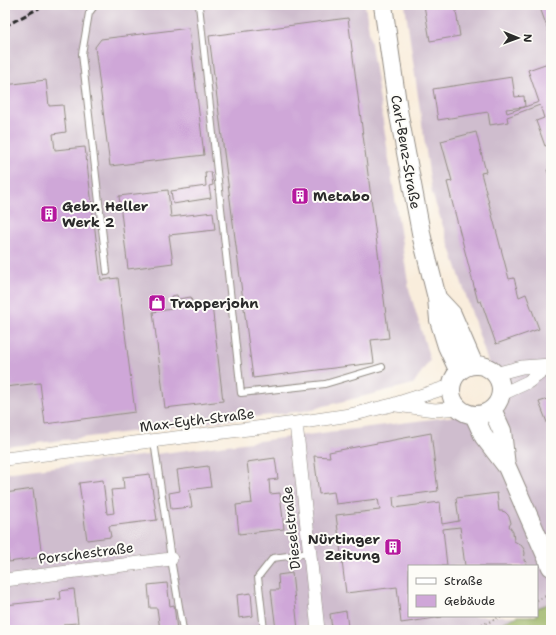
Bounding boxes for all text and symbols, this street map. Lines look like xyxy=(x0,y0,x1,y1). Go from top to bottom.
north arrow xyxy=(498,18,538,58)
text: N xyxy=(520,34,535,43)
street label: Carl-Benz-Straße xyxy=(387,94,425,210)
building icon: Metabo xyxy=(290,186,310,206)
place label: Metabo xyxy=(313,187,370,205)
place label: Gebr. Heller Werk 2 xyxy=(62,197,149,231)
building icon: Gebr. Heller Werk 2 xyxy=(39,204,59,224)
shop icon: Trapperjohn xyxy=(147,293,167,313)
place label: Trapperjohn xyxy=(170,294,259,312)
street label: Max-Eyth-Straße xyxy=(139,404,256,436)
street label: Dieselstraße xyxy=(278,485,304,571)
place label: Nürtinger Zeitung xyxy=(308,530,380,564)
building icon: Nürtinger Zeitung xyxy=(383,537,403,557)
street label: Porschestraße xyxy=(37,538,135,568)
legend xyxy=(408,565,538,617)
text: Straße xyxy=(444,573,483,589)
text: Gebäude xyxy=(444,593,495,609)

